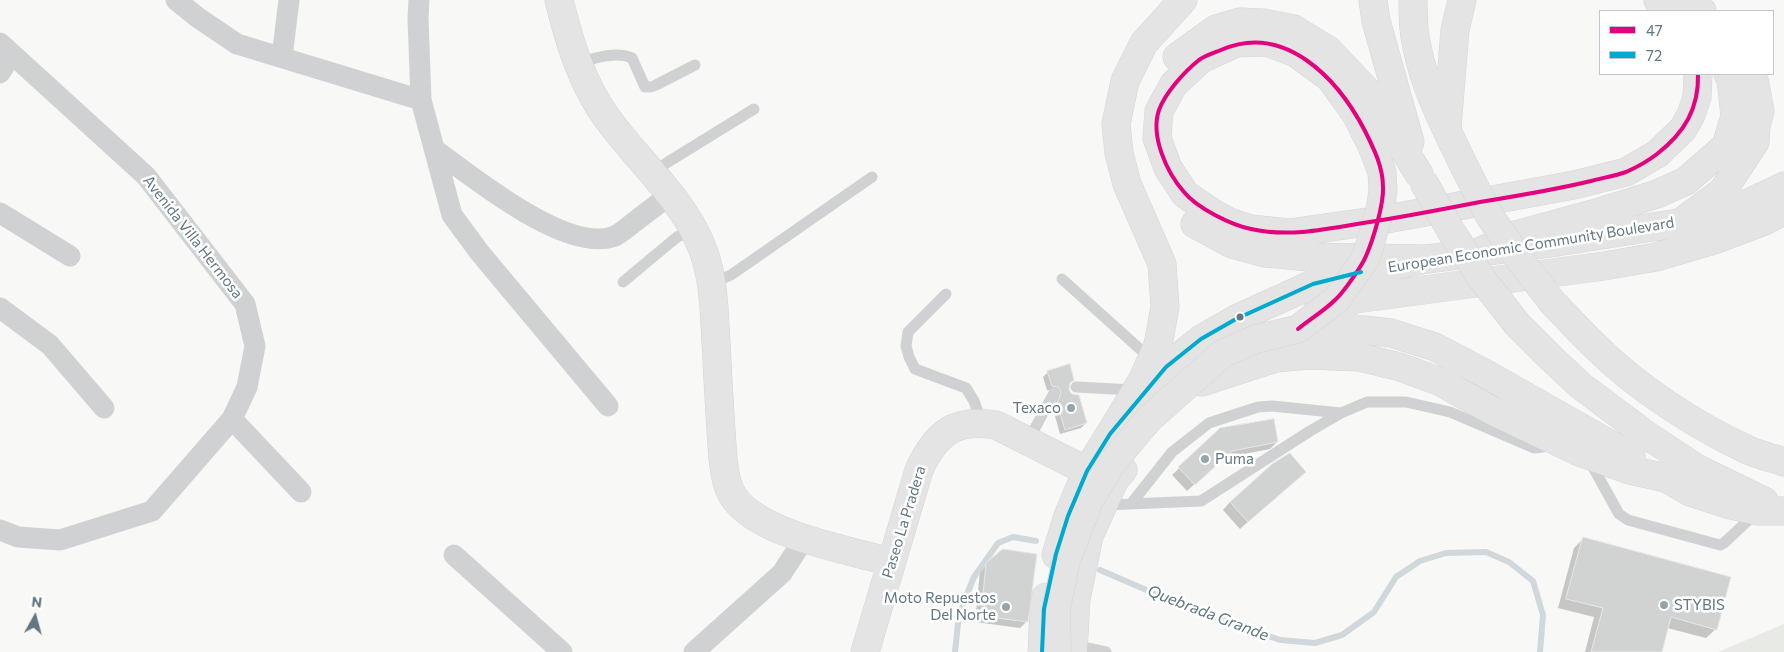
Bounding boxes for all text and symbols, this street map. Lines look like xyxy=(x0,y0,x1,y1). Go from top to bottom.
legend xyxy=(1599,10,1774,75)
text: 47 xyxy=(1646,21,1663,39)
text: 72 xyxy=(1646,46,1662,64)
street label: Avenida Villa Hermosa xyxy=(139,172,247,302)
street label: European Economic Community Boulevard xyxy=(1387,213,1675,277)
unlabelled marker xyxy=(1235,312,1245,322)
place label: Texaco xyxy=(1012,399,1061,417)
marker: Texaco xyxy=(1065,402,1077,414)
place label: Puma xyxy=(1215,450,1254,468)
marker: Puma xyxy=(1199,453,1211,465)
street label: Paseo La Pradera xyxy=(878,464,930,580)
water label: Quebrada Grande xyxy=(1145,581,1271,645)
place label: Moto Repuestos Del Norte xyxy=(884,589,996,624)
north arrow xyxy=(10,592,60,642)
text: N xyxy=(31,593,43,611)
place label: STYBIS xyxy=(1674,596,1725,614)
marker: STYBIS xyxy=(1658,599,1670,611)
marker: Moto Repuestos Del Norte xyxy=(1000,601,1012,613)

